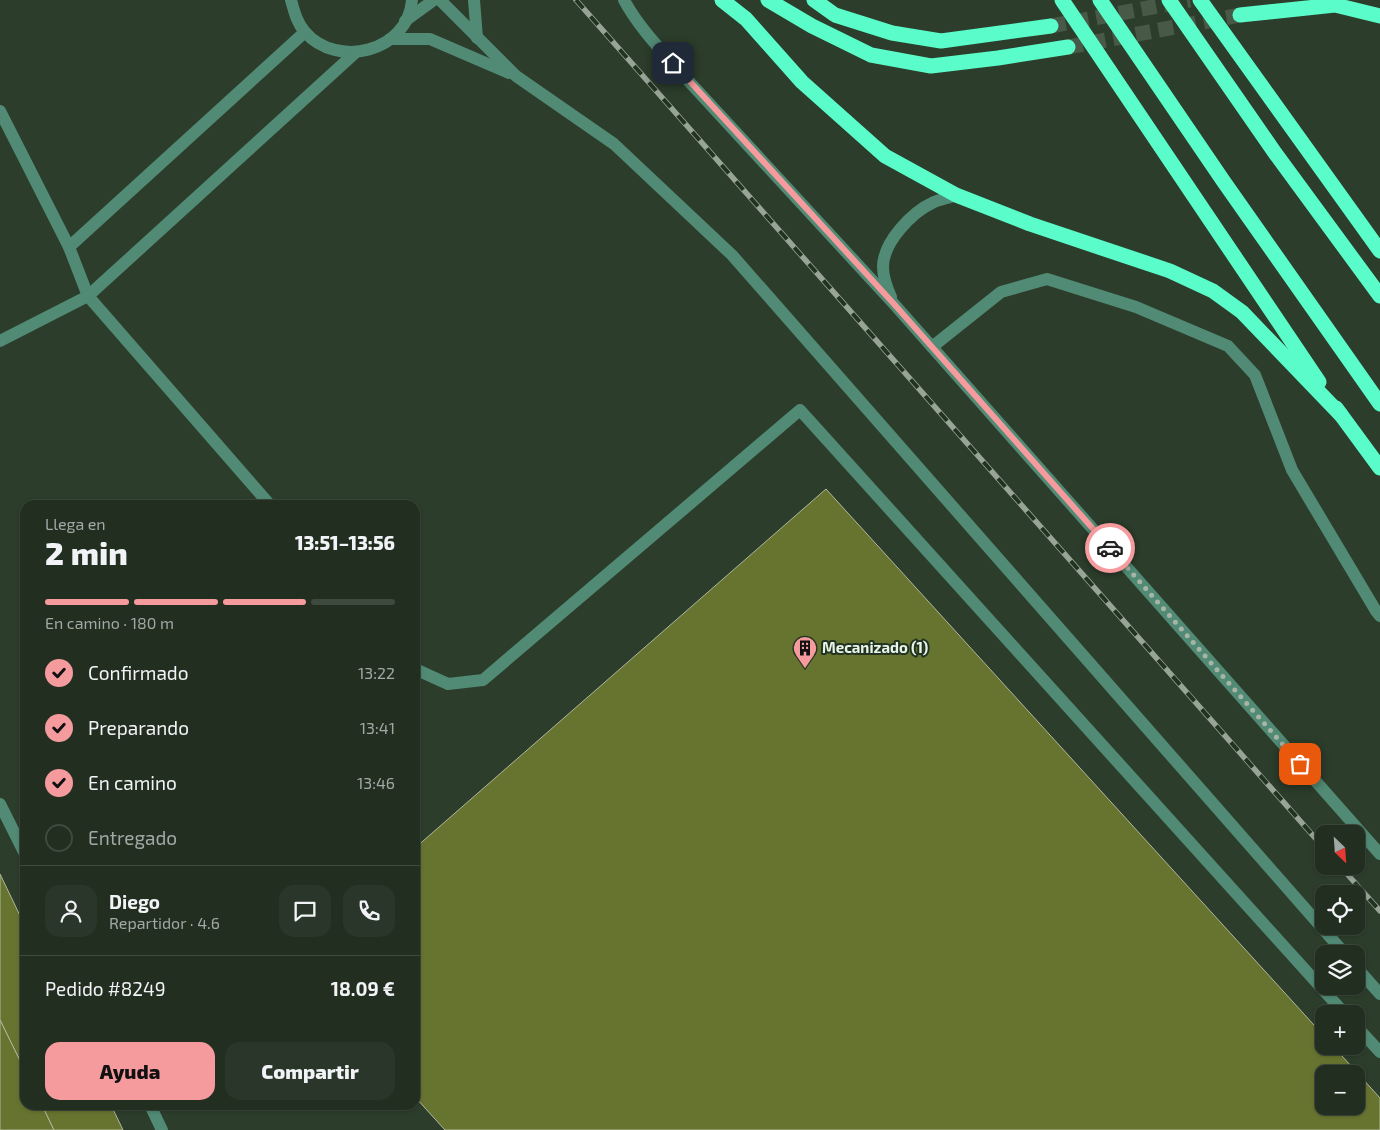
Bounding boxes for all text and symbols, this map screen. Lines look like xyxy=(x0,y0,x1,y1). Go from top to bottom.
pin xyxy=(652,42,694,84)
icon: home xyxy=(659,49,687,77)
text: Llega en xyxy=(45,514,106,533)
courier xyxy=(1085,523,1135,573)
text: 13:51–13:56 xyxy=(295,531,395,554)
text: 2 min xyxy=(45,533,128,571)
icon: car xyxy=(1096,534,1124,562)
text: En camino · 180 m xyxy=(45,613,174,632)
building icon: Mecanizado (1) xyxy=(792,635,818,669)
place label: Mecanizado (1) xyxy=(822,638,928,656)
icon: check xyxy=(45,659,73,687)
text: Confirmado xyxy=(88,661,189,684)
text: 13:22 xyxy=(358,663,395,682)
icon: check xyxy=(45,714,73,742)
text: Preparando xyxy=(88,716,189,739)
text: 13:41 xyxy=(360,718,395,737)
pin xyxy=(1279,743,1321,785)
icon: bag xyxy=(1286,750,1314,778)
icon: check xyxy=(45,769,73,797)
text: En camino xyxy=(88,771,177,794)
text: 13:46 xyxy=(357,773,395,792)
north arrow xyxy=(1315,825,1365,875)
map controls xyxy=(1315,825,1365,1115)
text: Entregado xyxy=(88,826,177,849)
button: person xyxy=(45,885,97,937)
button: chat xyxy=(279,885,331,937)
button: phone xyxy=(343,885,395,937)
button: locate xyxy=(1315,885,1365,935)
text: Diego xyxy=(109,890,160,913)
text: Repartidor · 4.6 xyxy=(109,913,220,932)
button: layers xyxy=(1315,945,1365,995)
text: Pedido #8249 xyxy=(45,977,166,1000)
text: 18.09 € xyxy=(331,977,395,1000)
button: + xyxy=(1315,1005,1365,1055)
button: Ayuda xyxy=(45,1042,215,1100)
button: Compartir xyxy=(225,1042,395,1100)
button: − xyxy=(1315,1065,1365,1115)

